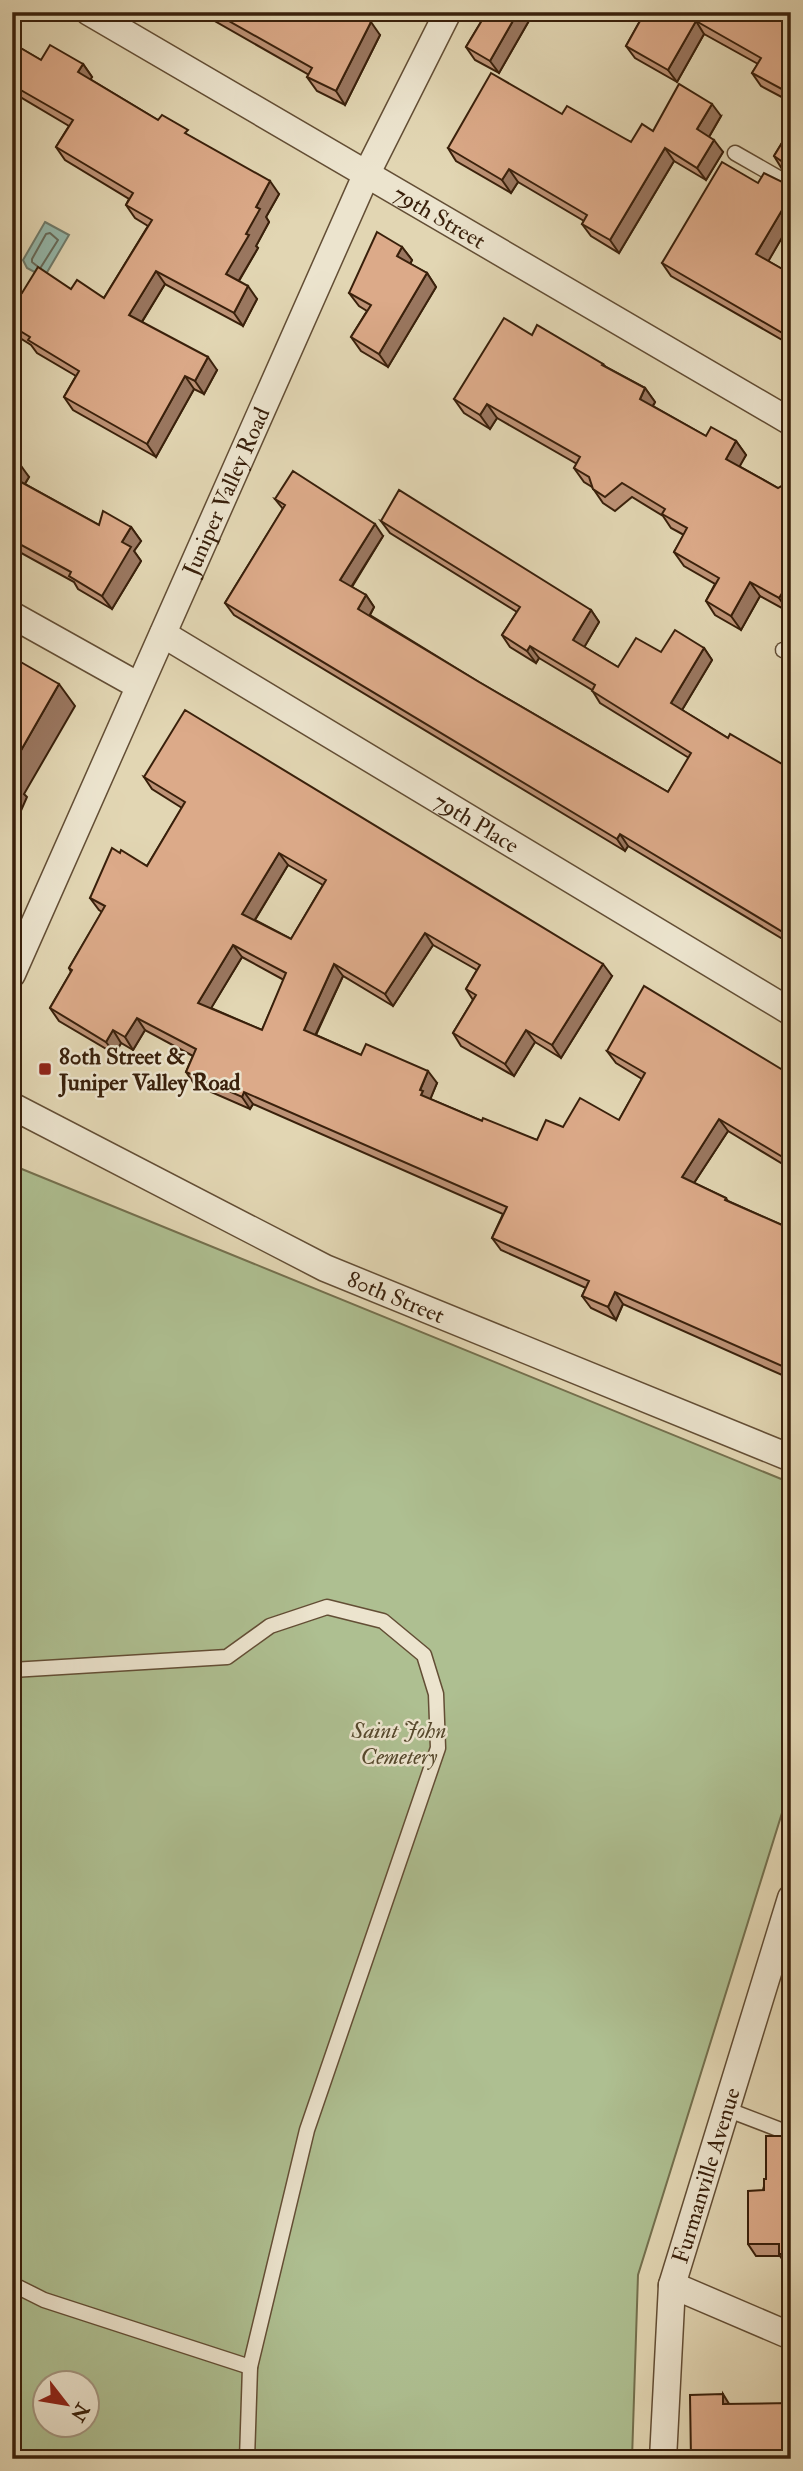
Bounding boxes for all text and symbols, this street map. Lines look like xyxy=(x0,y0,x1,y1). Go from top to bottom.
street label: 79th Street xyxy=(388,179,491,255)
street label: Juniper Valley Road xyxy=(176,403,276,581)
street label: 79th Place xyxy=(428,786,525,860)
place label: 80th Street & Juniper Valley Road xyxy=(58,1042,241,1098)
marker: 80th Street & Juniper Valley Road xyxy=(37,1061,53,1077)
street label: 80th Street xyxy=(343,1265,449,1330)
park label: Saint John Cemetery xyxy=(351,1716,447,1771)
street label: Furmanville Avenue xyxy=(666,2084,747,2267)
north arrow xyxy=(32,2370,102,2440)
text: N xyxy=(65,2398,95,2427)

